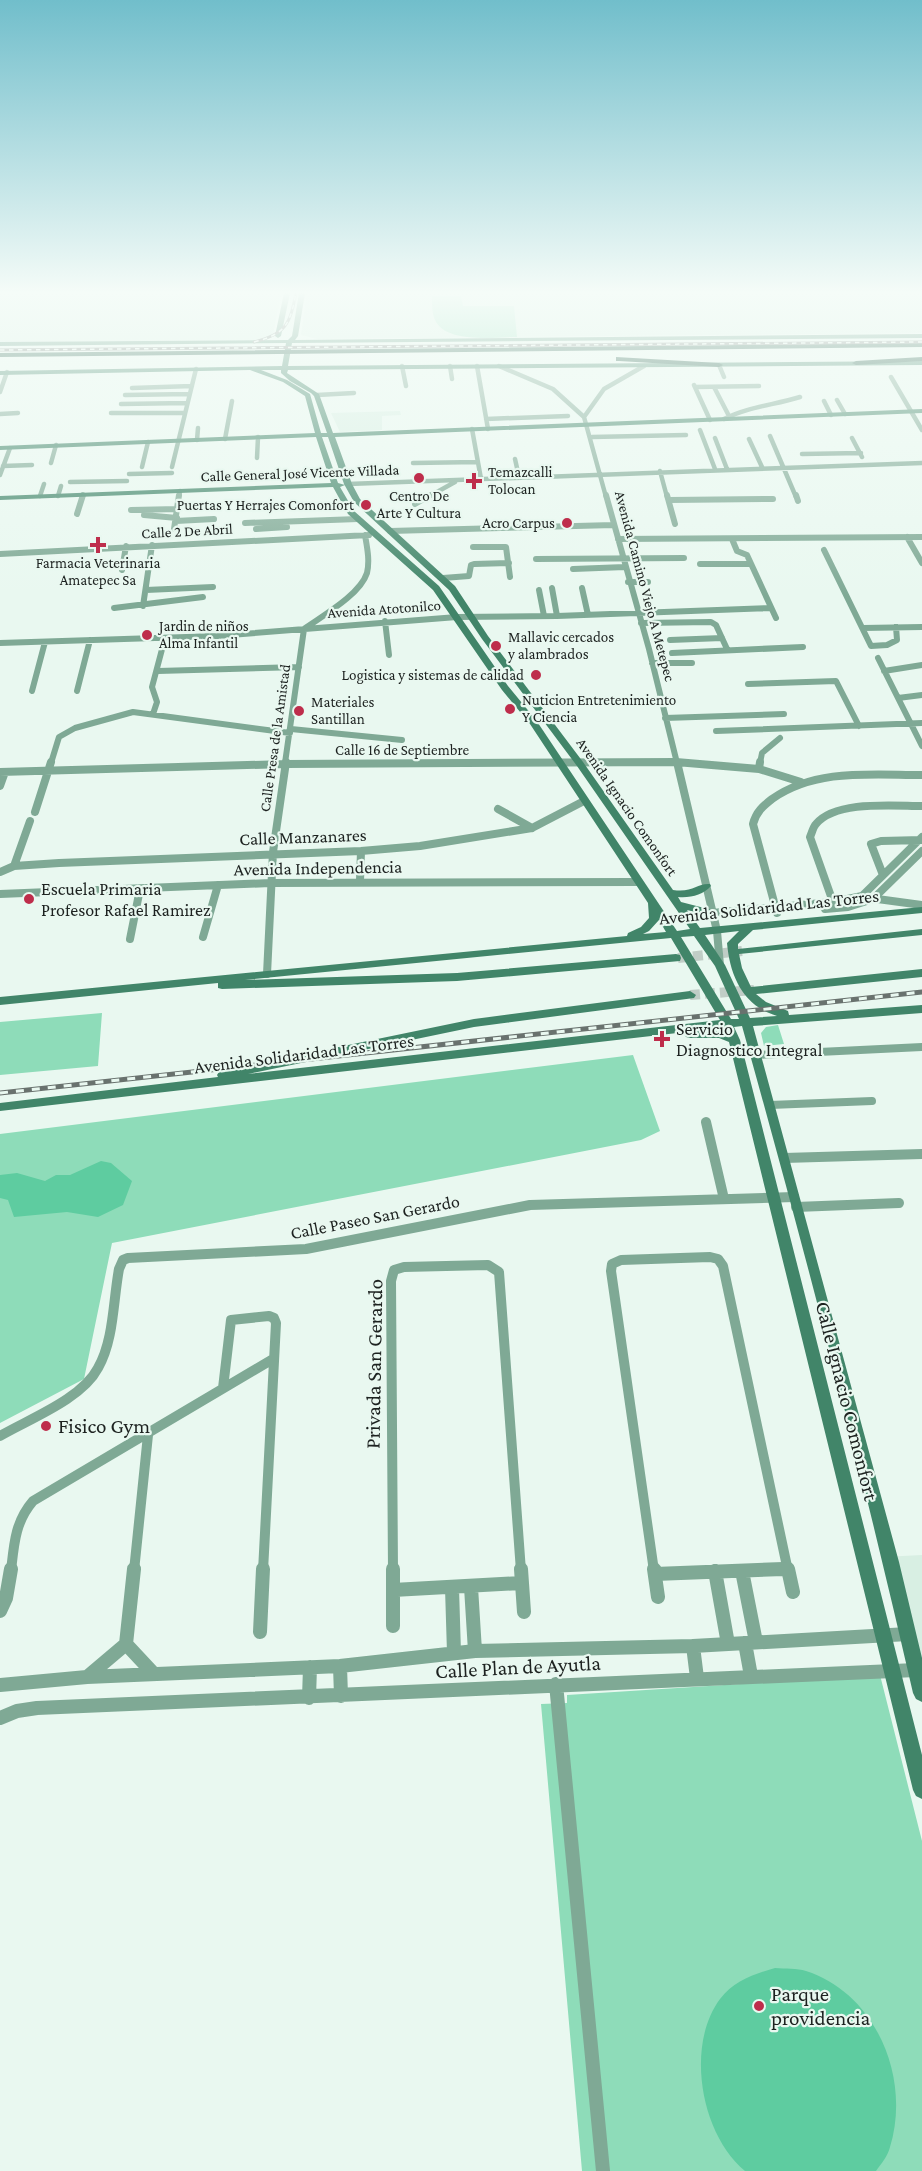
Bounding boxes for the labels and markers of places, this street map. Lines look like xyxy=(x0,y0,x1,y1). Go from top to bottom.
place label: Temazcalli Tolocan xyxy=(488,464,553,497)
marker: Centro De Arte Y Cultura xyxy=(412,471,426,485)
marker: Temazcalli Tolocan xyxy=(465,472,483,490)
place label: Centro De Arte Y Cultura xyxy=(377,488,461,521)
place label: Puertas Y Herrajes Comonfort xyxy=(177,497,355,514)
marker: Puertas Y Herrajes Comonfort xyxy=(359,498,373,512)
place label: Acro Carpus xyxy=(482,515,555,532)
marker: Acro Carpus xyxy=(560,516,574,530)
marker: Farmacia Veterinaria Amatepec Sa xyxy=(91,538,105,552)
place label: Farmacia Veterinaria Amatepec Sa xyxy=(36,555,160,589)
place label: Jardin de niños Alma Infantil xyxy=(157,618,249,651)
marker: Jardin de niños Alma Infantil xyxy=(140,628,154,642)
place label: Mallavic cercados y alambrados xyxy=(507,629,614,663)
marker: Mallavic cercados y alambrados xyxy=(489,639,503,653)
place label: Logistica y sistemas de calidad xyxy=(341,667,524,684)
marker: Logistica y sistemas de calidad xyxy=(529,668,543,682)
place label: Nuticion Entretenimiento Y Ciencia xyxy=(522,692,676,725)
place label: Materiales Santillan xyxy=(311,694,375,727)
marker: Nuticion Entretenimiento Y Ciencia xyxy=(503,702,517,716)
marker: Materiales Santillan xyxy=(292,704,306,718)
place label: Escuela Primaria Profesor Rafael Ramirez xyxy=(41,879,211,920)
marker: Escuela Primaria Profesor Rafael Ramirez xyxy=(22,892,36,906)
place label: Servicio Diagnostico Integral xyxy=(676,1019,823,1060)
marker: Servicio Diagnostico Integral xyxy=(653,1030,671,1048)
place label: Fisico Gym xyxy=(58,1414,150,1438)
marker: Fisico Gym xyxy=(39,1419,53,1433)
place label: Parque providencia xyxy=(771,1982,870,2030)
marker: Parque providencia xyxy=(752,1999,766,2013)

